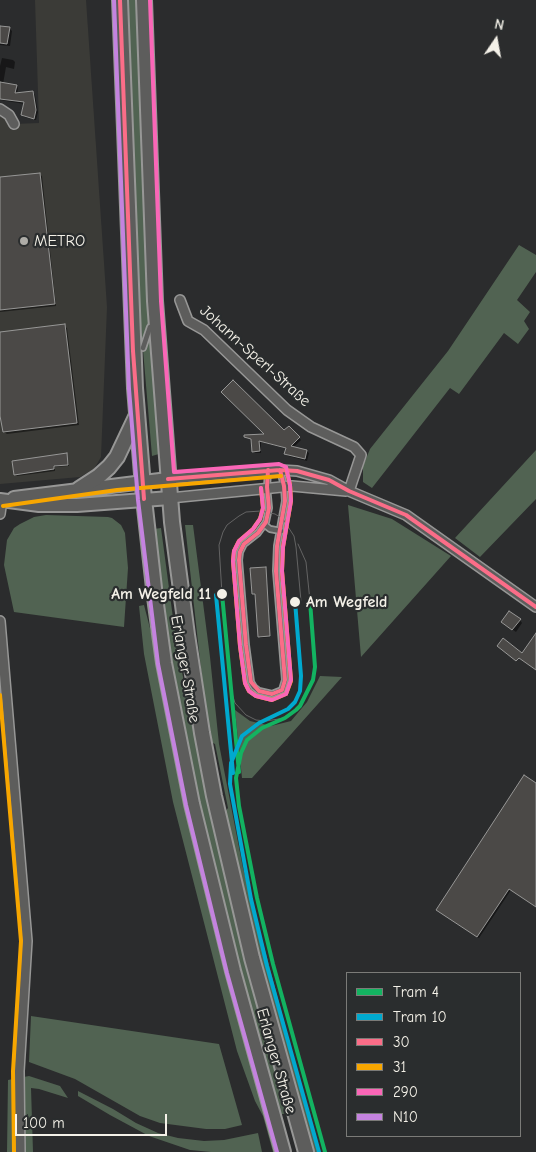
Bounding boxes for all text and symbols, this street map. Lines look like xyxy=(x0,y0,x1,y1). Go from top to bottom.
north arrow xyxy=(471,15,521,65)
text: N xyxy=(493,16,505,34)
place label: METRO xyxy=(34,231,85,251)
marker: METRO xyxy=(18,235,30,247)
street label: Johann-Sperl-Straße xyxy=(196,301,314,411)
place label: Am Wegfeld 11 xyxy=(111,584,211,604)
marker: Am Wegfeld 11 xyxy=(215,587,229,601)
place label: Am Wegfeld xyxy=(306,592,387,612)
marker: Am Wegfeld xyxy=(288,595,302,609)
street label: Erlanger Straße xyxy=(166,614,204,724)
legend xyxy=(346,972,521,1137)
text: Tram 4 xyxy=(393,983,439,1001)
street label: Erlanger Straße xyxy=(252,1006,300,1116)
text: Tram 10 xyxy=(393,1008,447,1026)
text: 30 xyxy=(393,1033,410,1051)
text: 31 xyxy=(393,1058,407,1076)
text: 290 xyxy=(393,1083,418,1101)
scale bar xyxy=(18,1104,170,1136)
text: N10 xyxy=(393,1108,418,1126)
text: 100 m xyxy=(23,1114,65,1132)

